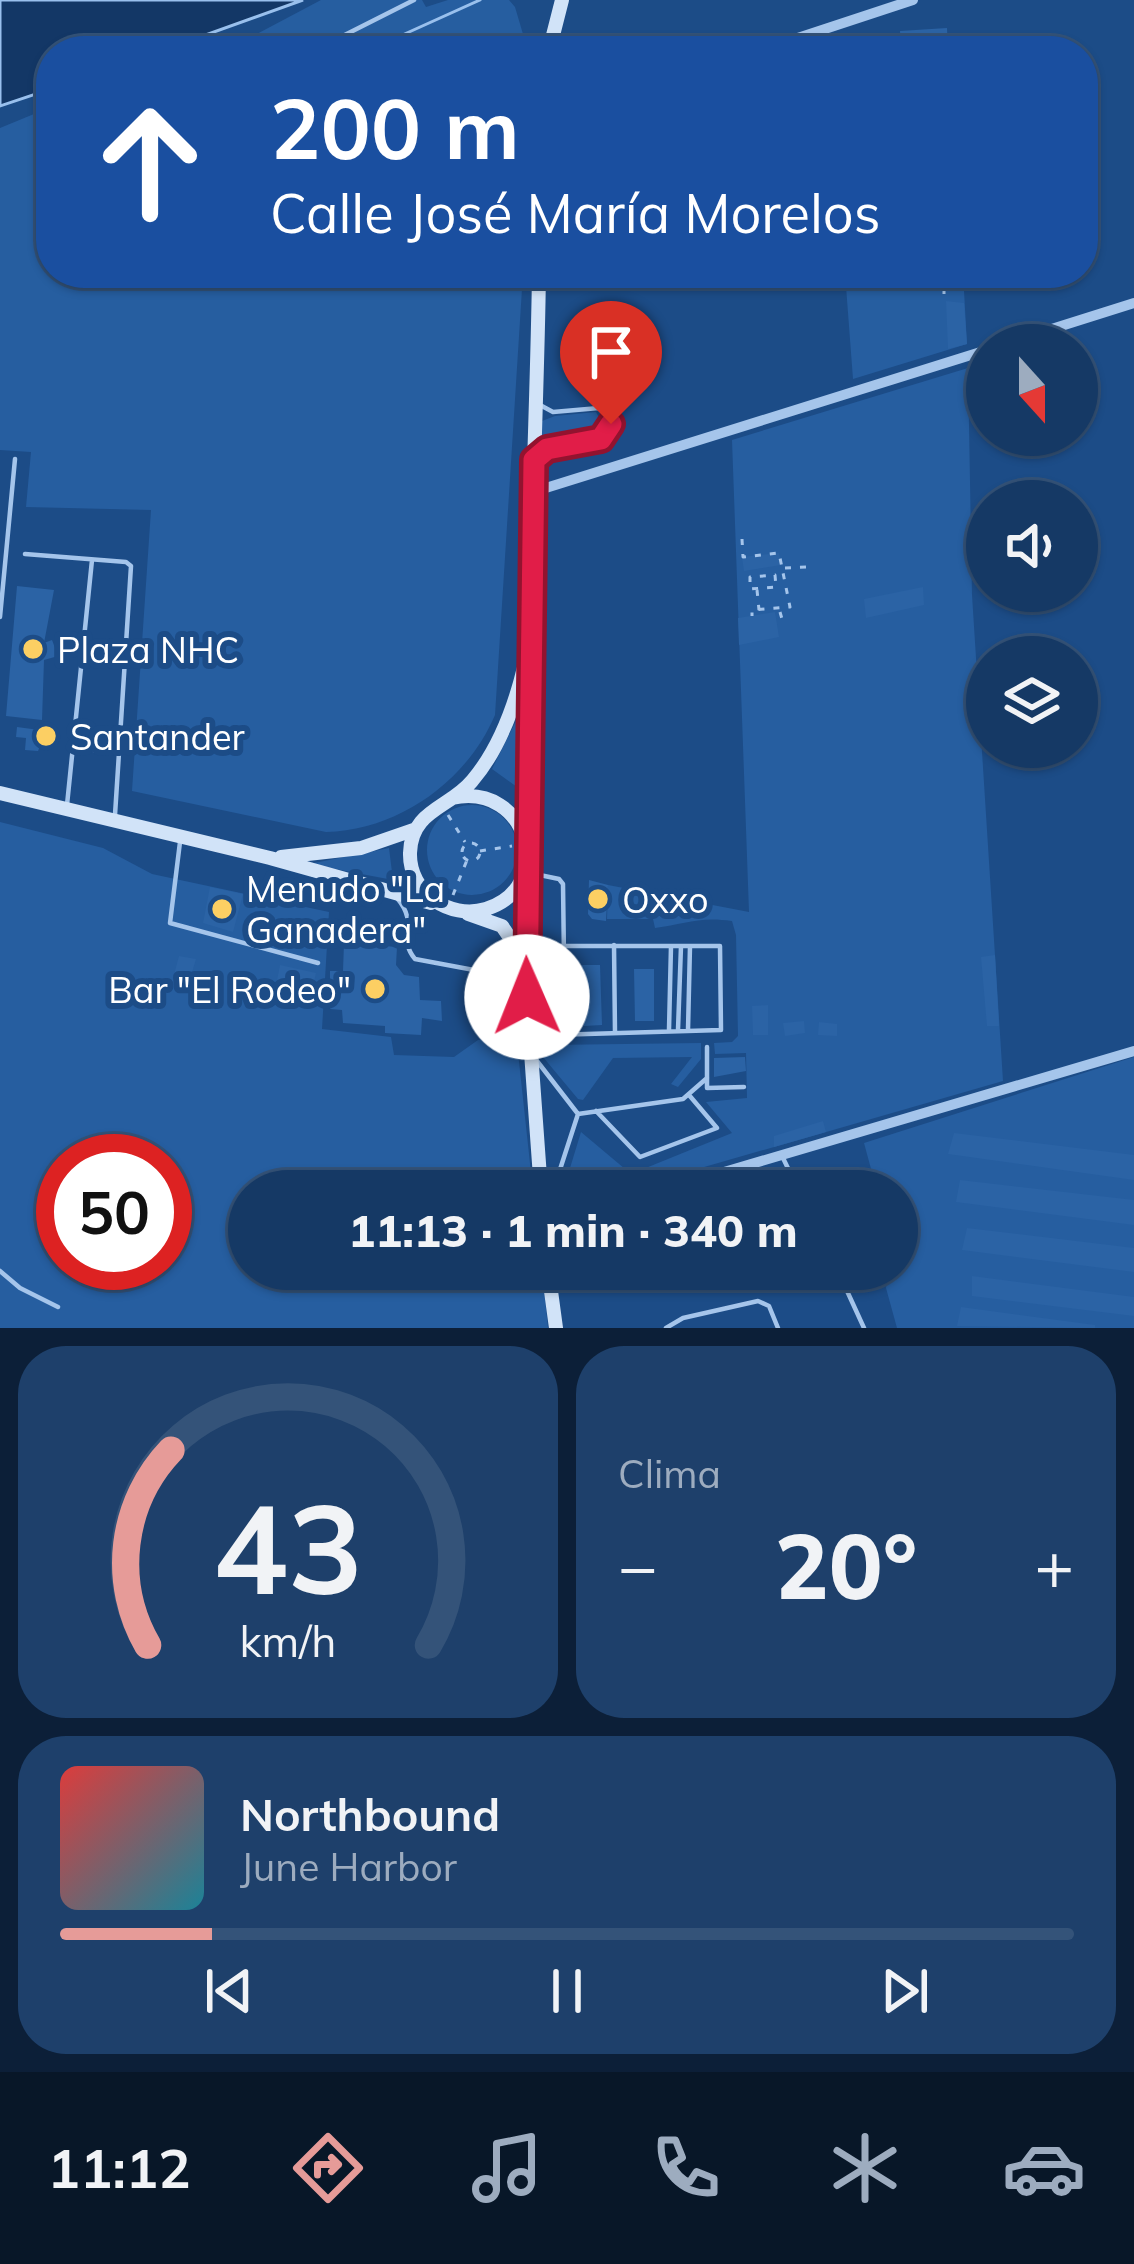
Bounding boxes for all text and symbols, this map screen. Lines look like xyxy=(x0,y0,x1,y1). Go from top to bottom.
text: 200 m xyxy=(270,75,520,180)
icon: ahead xyxy=(72,84,228,240)
text: Calle José María Morelos xyxy=(270,179,880,247)
pin xyxy=(560,301,662,424)
icon: arrive xyxy=(578,319,644,385)
north arrow xyxy=(966,324,1098,456)
map controls xyxy=(966,324,1098,768)
button: sound xyxy=(966,480,1098,612)
place label: Plaza NHC xyxy=(57,627,239,672)
marker: Plaza NHC xyxy=(20,636,46,662)
button: layers xyxy=(966,636,1098,768)
place label: Santander xyxy=(70,714,245,759)
marker: Santander xyxy=(33,723,59,749)
place label: Menudo "La Ganadera" xyxy=(246,866,445,952)
place label: Oxxo xyxy=(622,877,708,922)
marker: Oxxo xyxy=(585,886,611,912)
marker: Menudo "La Ganadera" xyxy=(209,896,235,922)
position arrow xyxy=(464,934,590,1060)
place label: Bar "El Rodeo" xyxy=(108,967,351,1012)
marker: Bar "El Rodeo" xyxy=(362,976,388,1002)
speed limit sign: 50 xyxy=(36,1134,192,1290)
text: 11:13 · 1 min · 340 m xyxy=(348,1202,798,1258)
text: Clima xyxy=(618,1449,721,1498)
text: 43 xyxy=(213,1469,363,1625)
text: 20° xyxy=(775,1509,917,1622)
text: − xyxy=(618,1524,658,1607)
text: + xyxy=(1034,1524,1074,1607)
text: km/h xyxy=(239,1614,337,1668)
text: Northbound xyxy=(240,1786,500,1842)
text: June Harbor xyxy=(240,1842,457,1891)
icon: previous xyxy=(196,1958,262,2024)
icon: pause xyxy=(534,1958,600,2024)
icon: next xyxy=(872,1958,938,2024)
icon: directions xyxy=(286,2126,370,2210)
icon: music xyxy=(465,2126,549,2210)
icon: phone xyxy=(644,2126,728,2210)
icon: climate xyxy=(823,2126,907,2210)
icon: car xyxy=(1002,2126,1086,2210)
text: 11:12 xyxy=(48,2134,191,2202)

